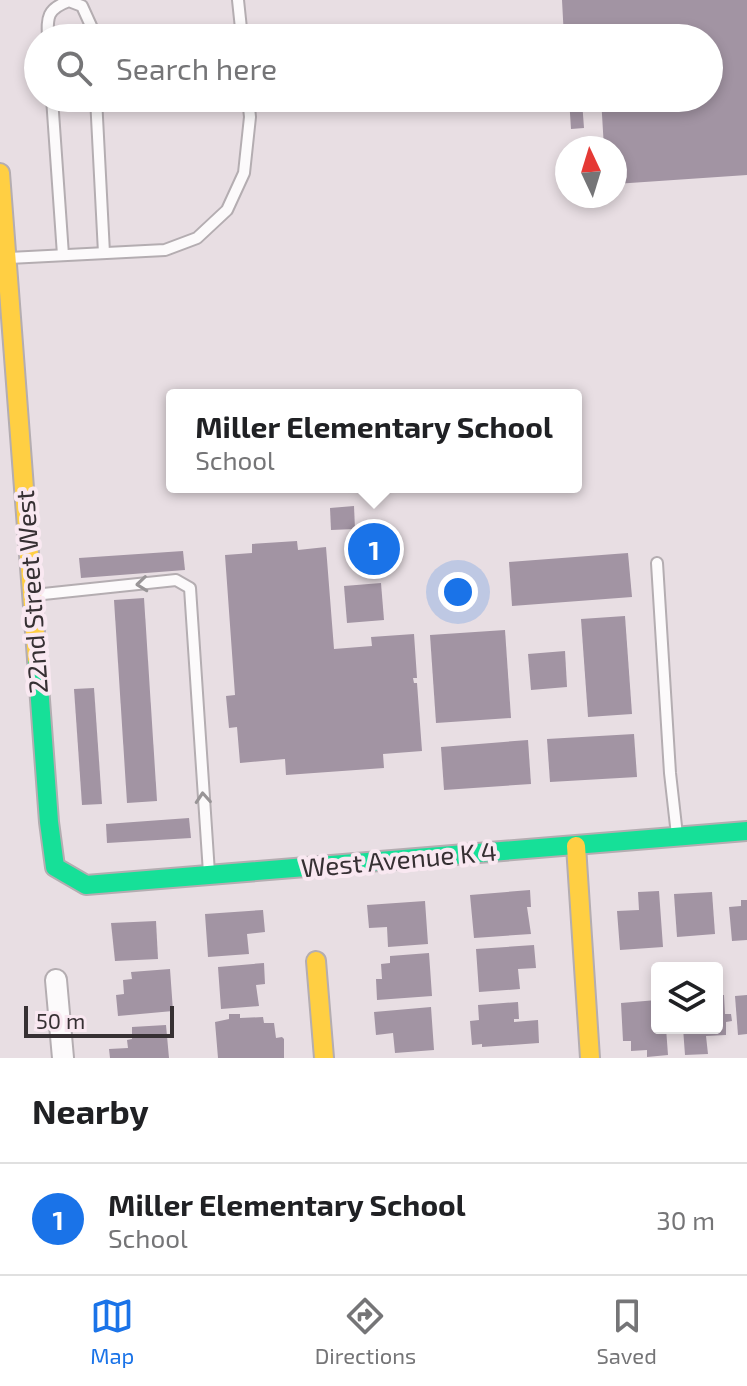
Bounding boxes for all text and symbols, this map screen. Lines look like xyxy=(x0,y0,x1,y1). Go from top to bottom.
search box xyxy=(24,24,723,112)
icon: search xyxy=(52,46,96,90)
text: Search here xyxy=(116,50,277,86)
north arrow xyxy=(555,136,627,208)
popup xyxy=(166,389,582,493)
text: Miller Elementary School xyxy=(195,408,553,444)
text: School xyxy=(195,444,275,475)
street label: 22nd Street West xyxy=(8,489,53,695)
pin: 1 xyxy=(348,519,400,579)
your location xyxy=(438,572,478,612)
one-way arrow xyxy=(135,575,148,592)
one-way arrow xyxy=(195,791,212,804)
street label: West Avenue K 4 xyxy=(300,835,498,882)
map controls xyxy=(651,962,723,1034)
button: layers xyxy=(651,962,723,1034)
scale bar xyxy=(24,1002,174,1038)
text: 50 m xyxy=(36,1007,85,1033)
text: Nearby xyxy=(32,1090,149,1131)
text: Miller Elementary School xyxy=(108,1186,466,1222)
text: 1 xyxy=(52,1204,64,1235)
text: 30 m xyxy=(656,1204,715,1235)
text: School xyxy=(108,1222,188,1253)
tab: Map xyxy=(90,1294,134,1368)
tab: Directions xyxy=(315,1294,416,1368)
tab: Saved xyxy=(596,1294,657,1368)

